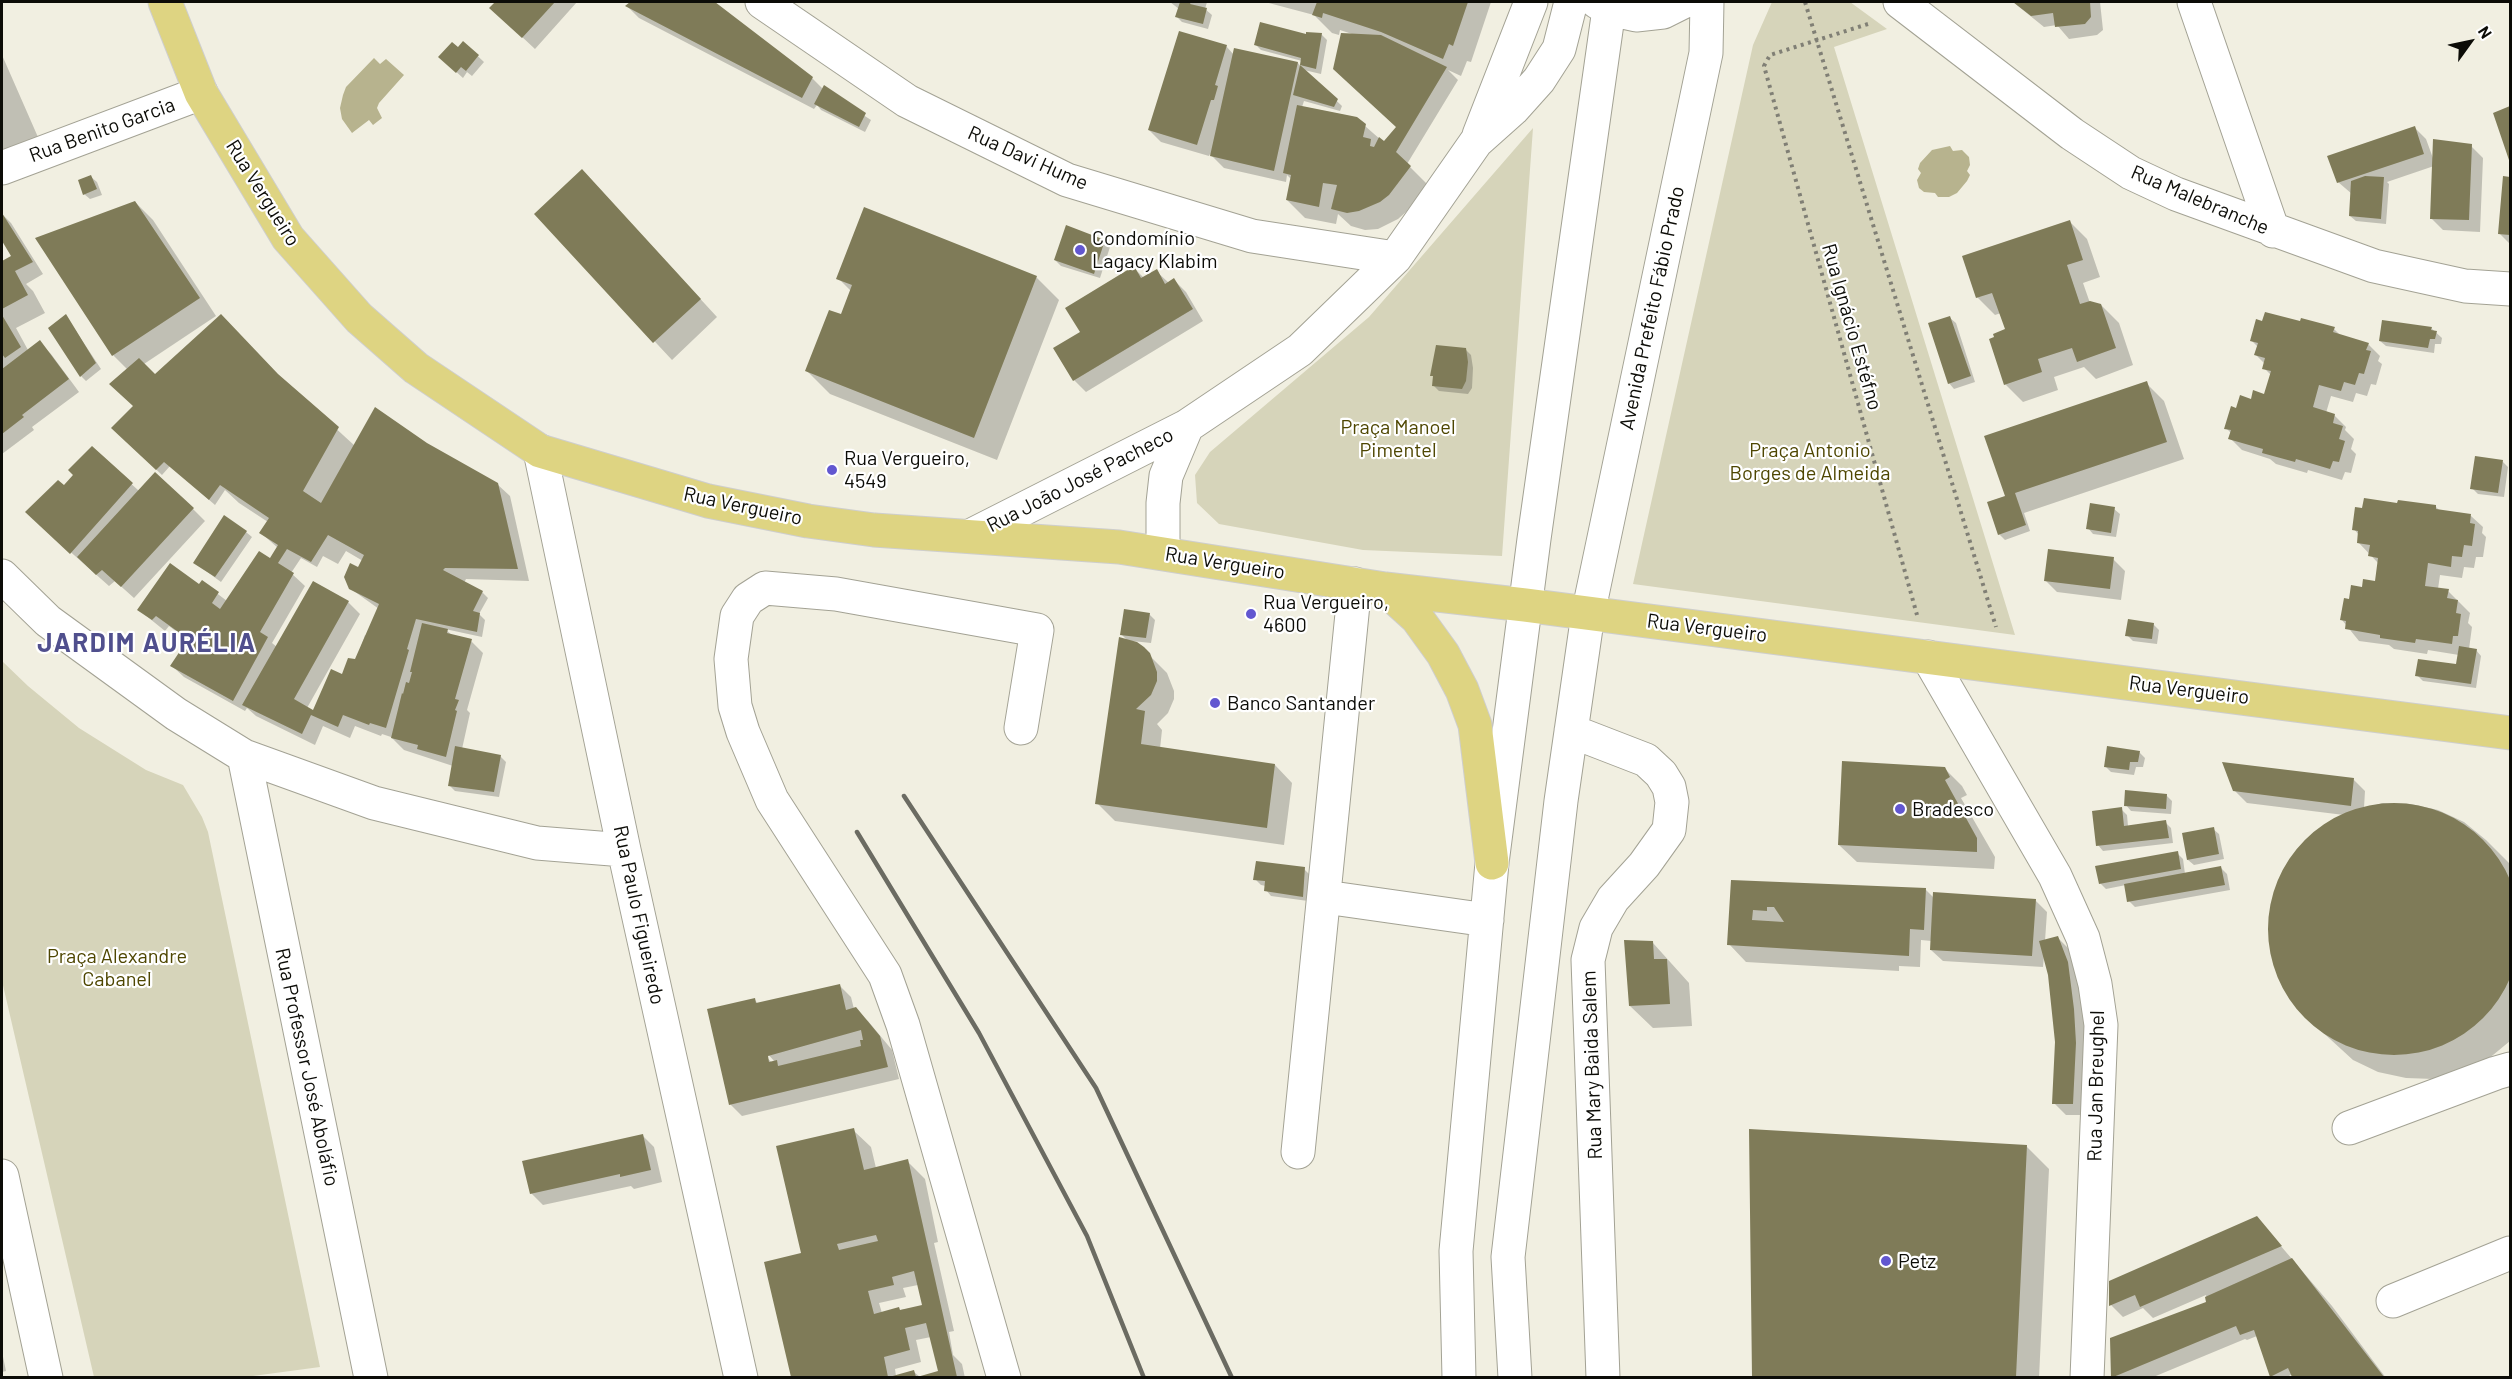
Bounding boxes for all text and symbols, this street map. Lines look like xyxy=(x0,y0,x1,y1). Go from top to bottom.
north arrow xyxy=(2440,12,2500,72)
text: N xyxy=(2475,22,2496,42)
street label: Rua Benito Garcia xyxy=(26,92,178,168)
street label: Rua Davi Hume xyxy=(964,121,1092,195)
street label: Rua Vergueiro xyxy=(221,135,305,251)
street label: Rua Malebranche xyxy=(2127,160,2273,240)
street label: Avenida Prefeito Fábio Prado xyxy=(1614,184,1690,432)
place label: Condomínio Lagacy Klabim xyxy=(1092,226,1218,273)
street label: Rua Ignácio Estéfno xyxy=(1817,241,1887,413)
marker: Condomínio Lagacy Klabim xyxy=(1073,243,1087,257)
park label: Praça Manoel Pimentel xyxy=(1340,415,1456,462)
street label: Rua João José Pacheco xyxy=(983,422,1177,538)
park label: Praça Antonio Borges de Almeida xyxy=(1730,438,1890,485)
place label: Rua Vergueiro, 4549 xyxy=(844,446,970,493)
marker: Rua Vergueiro, 4549 xyxy=(825,463,839,477)
street label: Rua Vergueiro xyxy=(681,482,805,530)
street label: Rua Vergueiro xyxy=(1163,542,1287,584)
place label: Rua Vergueiro, 4600 xyxy=(1263,590,1389,637)
marker: Rua Vergueiro, 4600 xyxy=(1244,607,1258,621)
street label: Rua Vergueiro xyxy=(1646,609,1768,647)
district label: JARDIM AURÉLIA xyxy=(37,627,257,659)
street label: Rua Vergueiro xyxy=(2128,671,2250,709)
place label: Banco Santander xyxy=(1227,691,1375,715)
marker: Banco Santander xyxy=(1208,696,1222,710)
place label: Bradesco xyxy=(1912,797,1994,821)
marker: Bradesco xyxy=(1893,802,1907,816)
street label: Rua Paulo Figueiredo xyxy=(608,823,670,1007)
park label: Praça Alexandre Cabanel xyxy=(47,944,187,991)
street label: Rua Professor José Aboláfio xyxy=(270,946,344,1188)
street label: Rua Mary Baida Salem xyxy=(1577,970,1607,1160)
street label: Rua Jan Breughel xyxy=(2083,1010,2109,1162)
place label: Petz xyxy=(1898,1249,1936,1273)
marker: Petz xyxy=(1879,1254,1893,1268)

